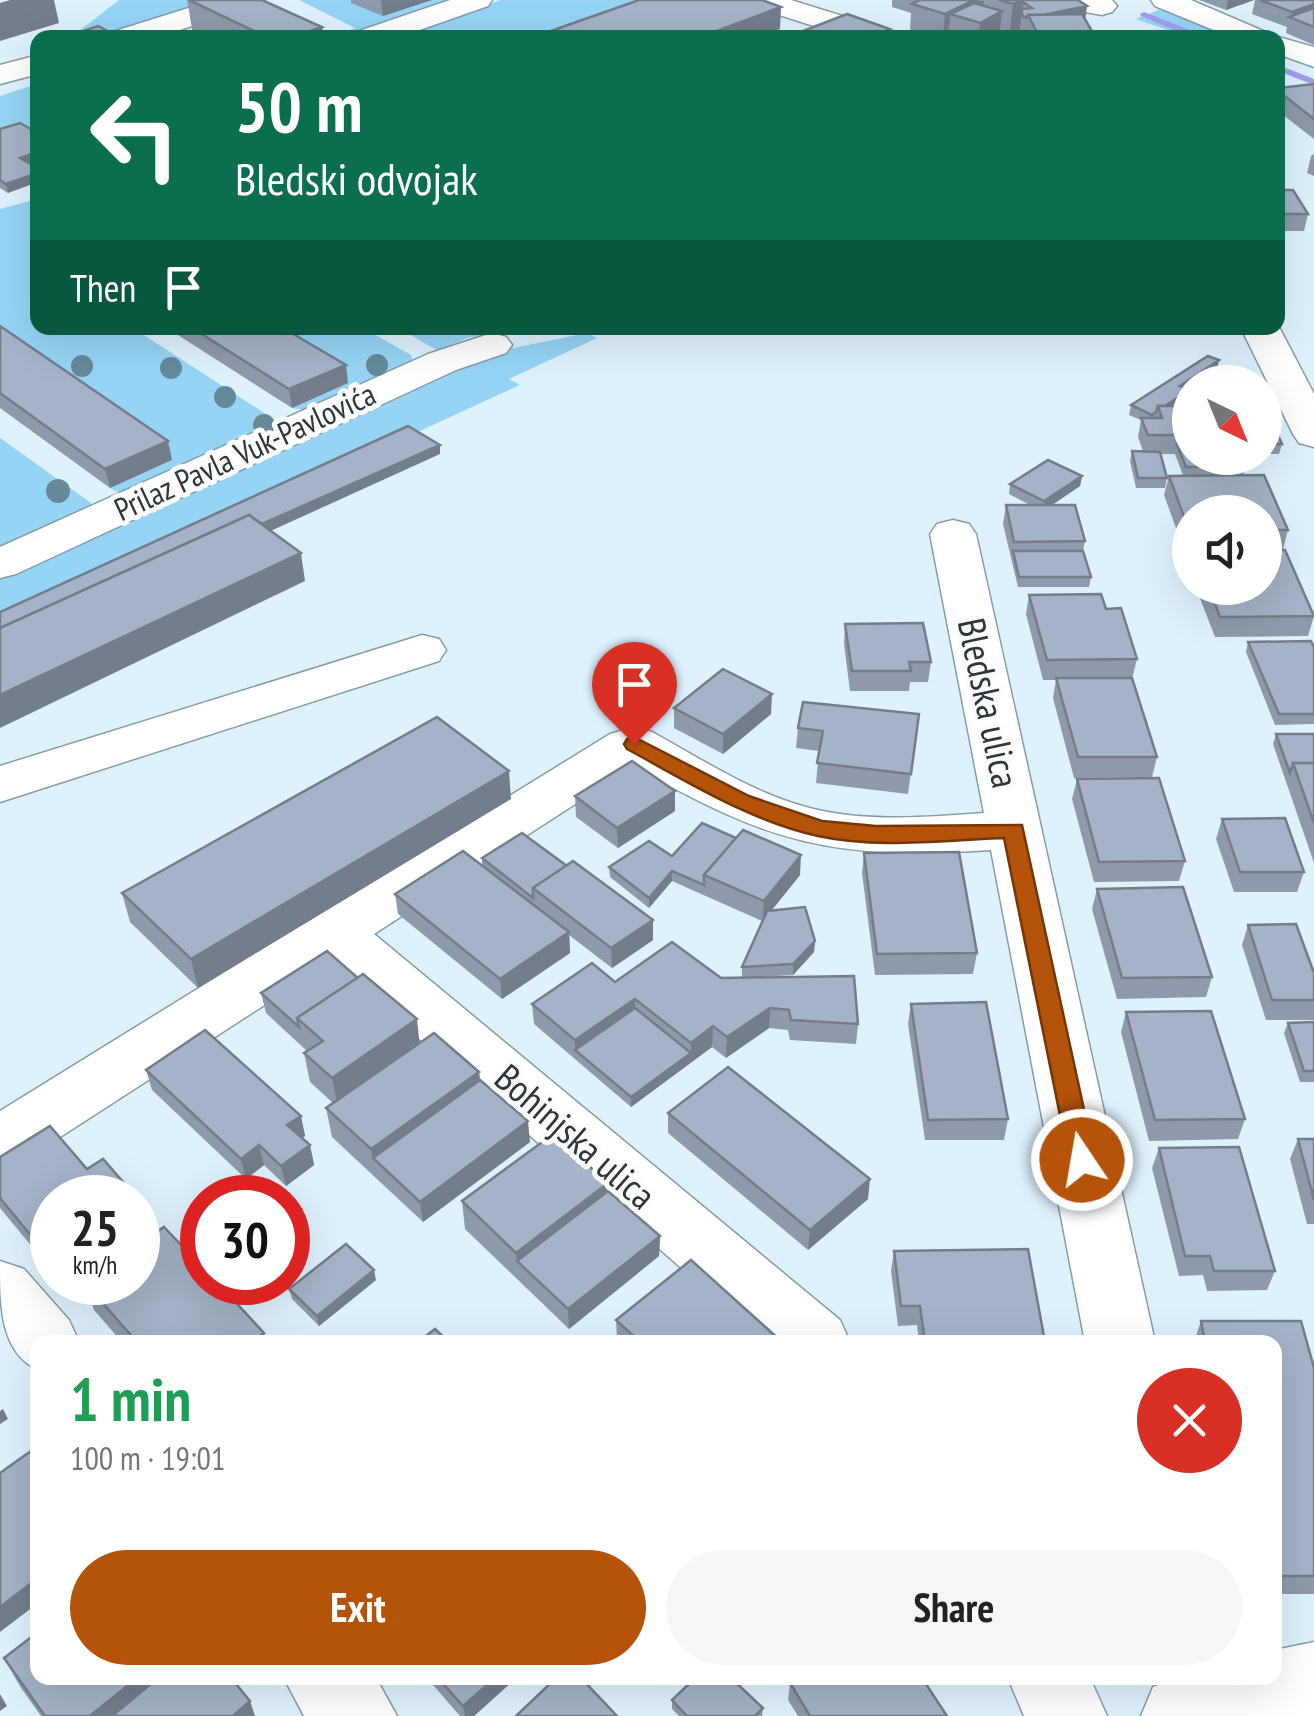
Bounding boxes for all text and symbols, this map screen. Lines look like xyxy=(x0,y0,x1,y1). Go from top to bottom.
text: 50 m xyxy=(235,61,363,151)
icon: left xyxy=(70,70,200,200)
text: Bledski odvojak xyxy=(235,149,478,207)
icon: arrive xyxy=(156,260,211,315)
text: Then xyxy=(70,263,136,312)
north arrow xyxy=(1172,365,1282,475)
map controls xyxy=(1172,365,1282,605)
street label: Prilaz Pavla Vuk-Pavlovića xyxy=(107,372,382,530)
button: sound xyxy=(1172,495,1282,605)
street label: Bledska ulica xyxy=(948,613,1031,792)
pin xyxy=(592,642,677,745)
icon: arrive xyxy=(607,657,662,712)
street label: Bohinjska ulica xyxy=(485,1053,667,1219)
position arrow xyxy=(1030,1108,1134,1212)
speed limit sign: 30 xyxy=(180,1175,310,1305)
text: 25 xyxy=(71,1195,119,1260)
text: km/h xyxy=(73,1249,117,1281)
text: 1 min xyxy=(70,1360,191,1438)
button: close xyxy=(1137,1368,1242,1473)
text: 100 m · 19:01 xyxy=(70,1437,225,1479)
button: Exit xyxy=(70,1550,646,1665)
button: Share xyxy=(666,1550,1242,1665)

